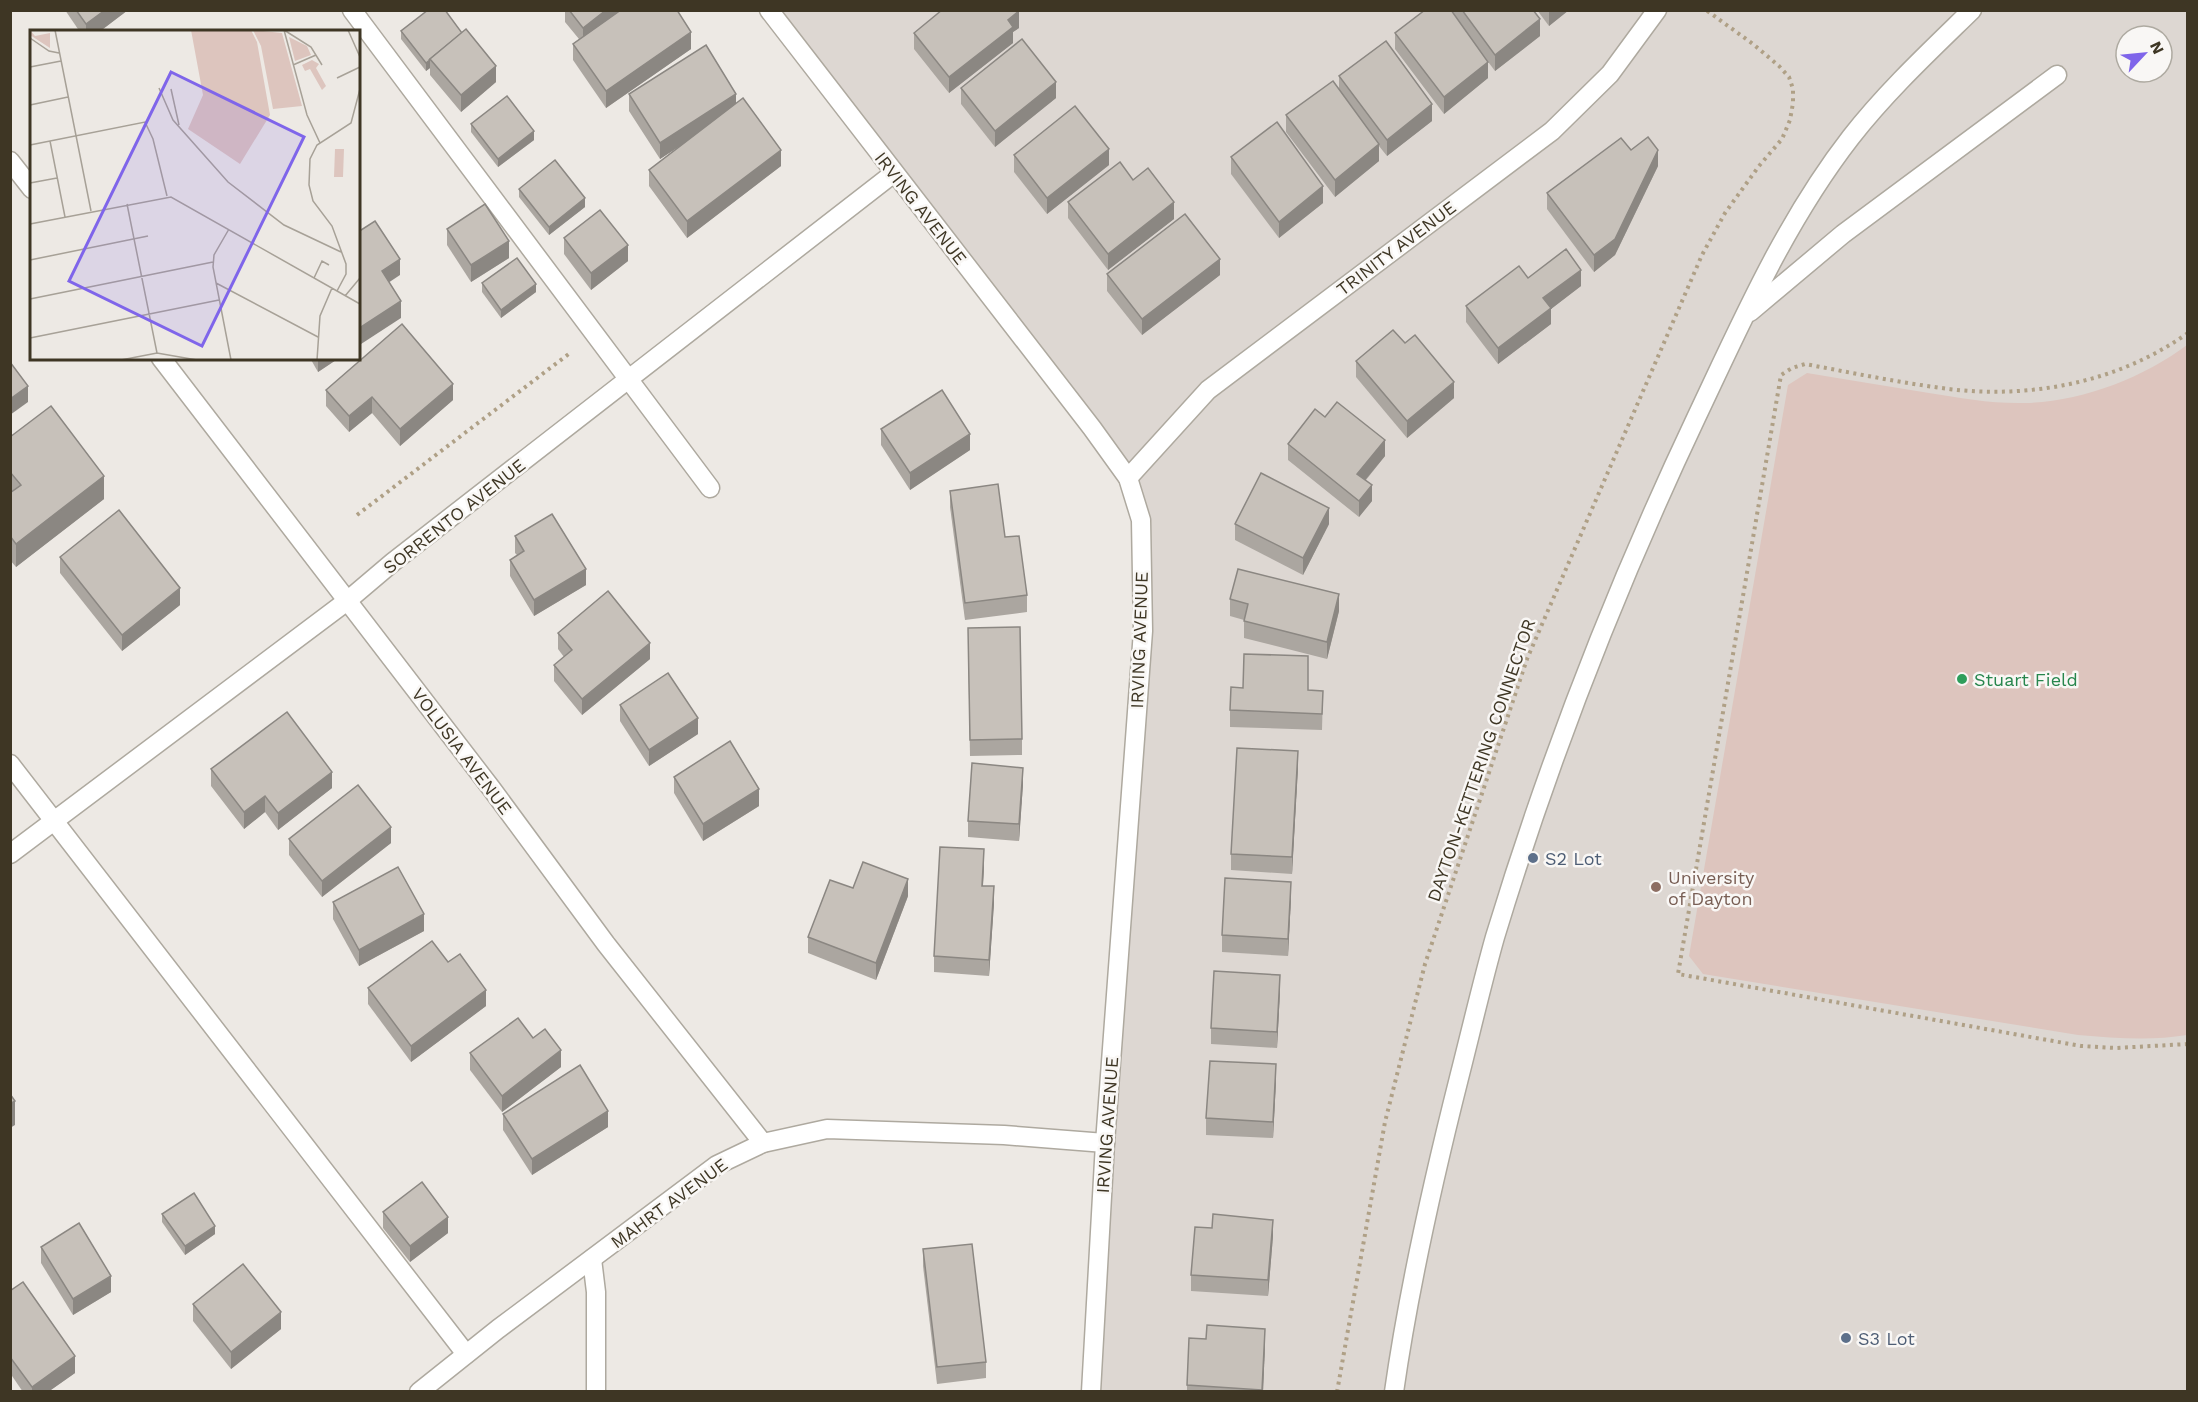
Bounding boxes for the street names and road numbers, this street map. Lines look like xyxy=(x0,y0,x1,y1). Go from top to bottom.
street label: IRVING AVENUE xyxy=(871,148,971,268)
street label: TRINITY AVENUE xyxy=(1332,196,1460,300)
street label: SORRENTO AVENUE xyxy=(379,454,529,578)
street label: IRVING AVENUE xyxy=(1126,571,1152,709)
street label: DAYTON-KETTERING CONNECTOR xyxy=(1423,616,1539,904)
street label: VOLUSIA AVENUE xyxy=(408,684,516,818)
street label: IRVING AVENUE xyxy=(1092,1056,1122,1194)
street label: MAHRT AVENUE xyxy=(606,1154,732,1252)

